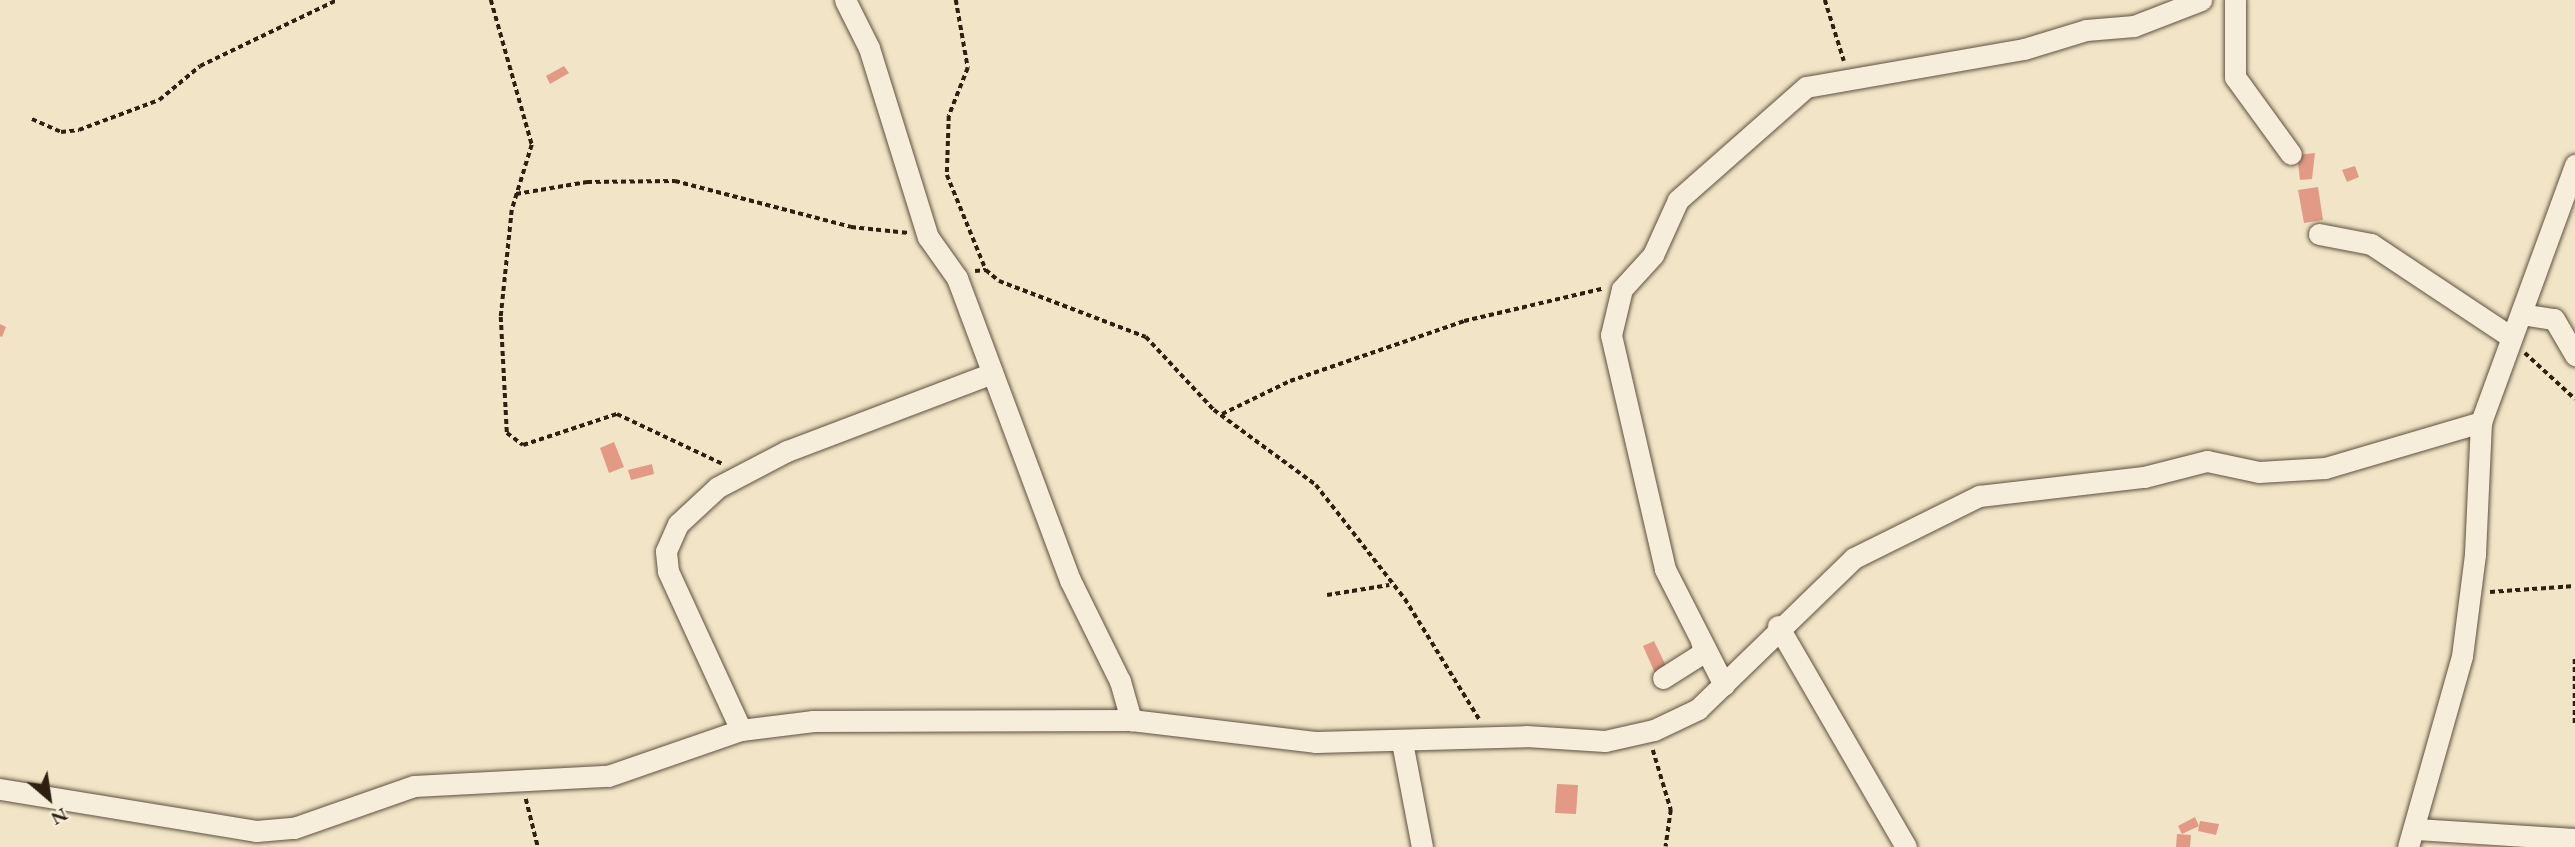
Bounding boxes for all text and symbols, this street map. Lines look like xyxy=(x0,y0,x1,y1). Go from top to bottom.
north arrow xyxy=(14,763,84,833)
text: N xyxy=(47,802,72,831)

